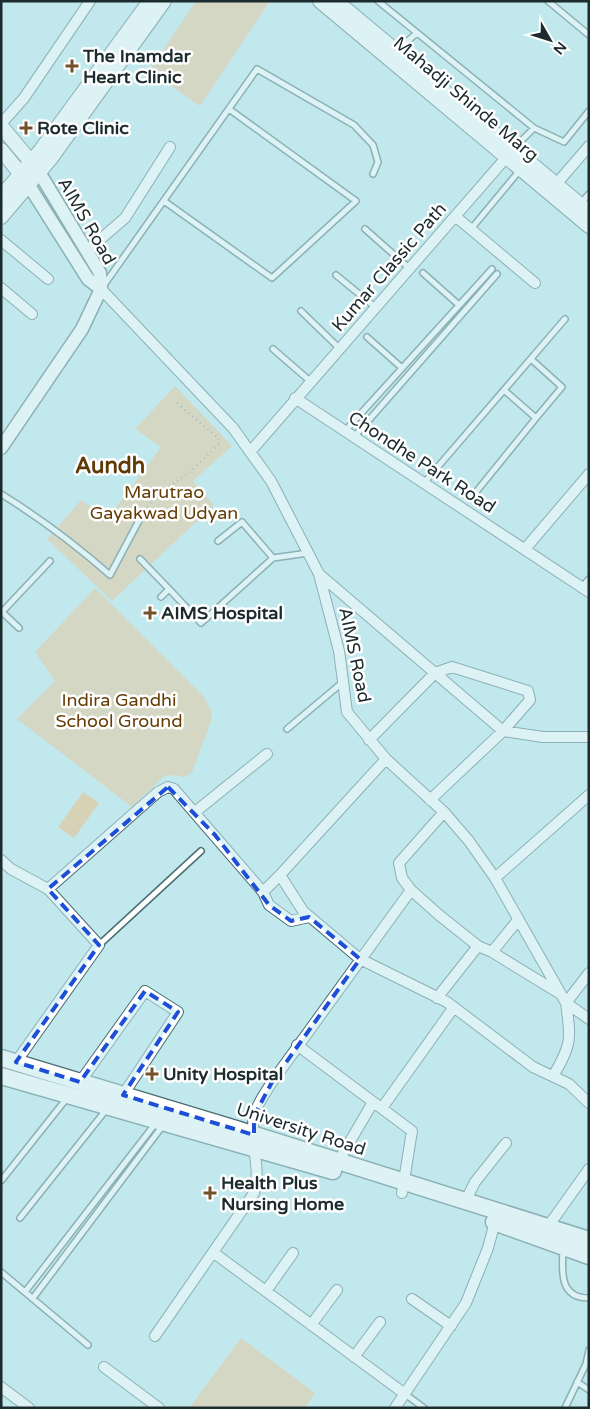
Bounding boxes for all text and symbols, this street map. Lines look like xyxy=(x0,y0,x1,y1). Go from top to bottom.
north arrow xyxy=(525,15,575,65)
street label: Mahadji Shinde Marg xyxy=(389,32,543,166)
text: N xyxy=(550,38,570,58)
place label: The Inamdar Heart Clinic xyxy=(82,45,192,88)
marker: The Inamdar Heart Clinic xyxy=(65,59,79,73)
place label: Rote Clinic xyxy=(37,117,129,139)
marker: Rote Clinic xyxy=(19,121,33,135)
street label: AIMS Road xyxy=(53,174,121,268)
street label: Kumar Classic Path xyxy=(327,198,451,336)
street label: Chondhe Park Road xyxy=(344,406,500,518)
district label: Aundh xyxy=(75,453,145,479)
park label: Marutrao Gayakwad Udyan xyxy=(90,481,238,524)
place label: AIMS Hospital xyxy=(161,602,283,624)
street label: AIMS Road xyxy=(334,605,376,705)
marker: AIMS Hospital xyxy=(143,606,157,620)
park label: Indira Gandhi School Ground xyxy=(55,689,183,732)
place label: Unity Hospital xyxy=(163,1063,283,1085)
marker: Unity Hospital xyxy=(145,1067,159,1081)
street label: University Road xyxy=(234,1098,368,1160)
place label: Health Plus Nursing Home xyxy=(221,1172,344,1215)
marker: Health Plus Nursing Home xyxy=(203,1186,217,1200)

